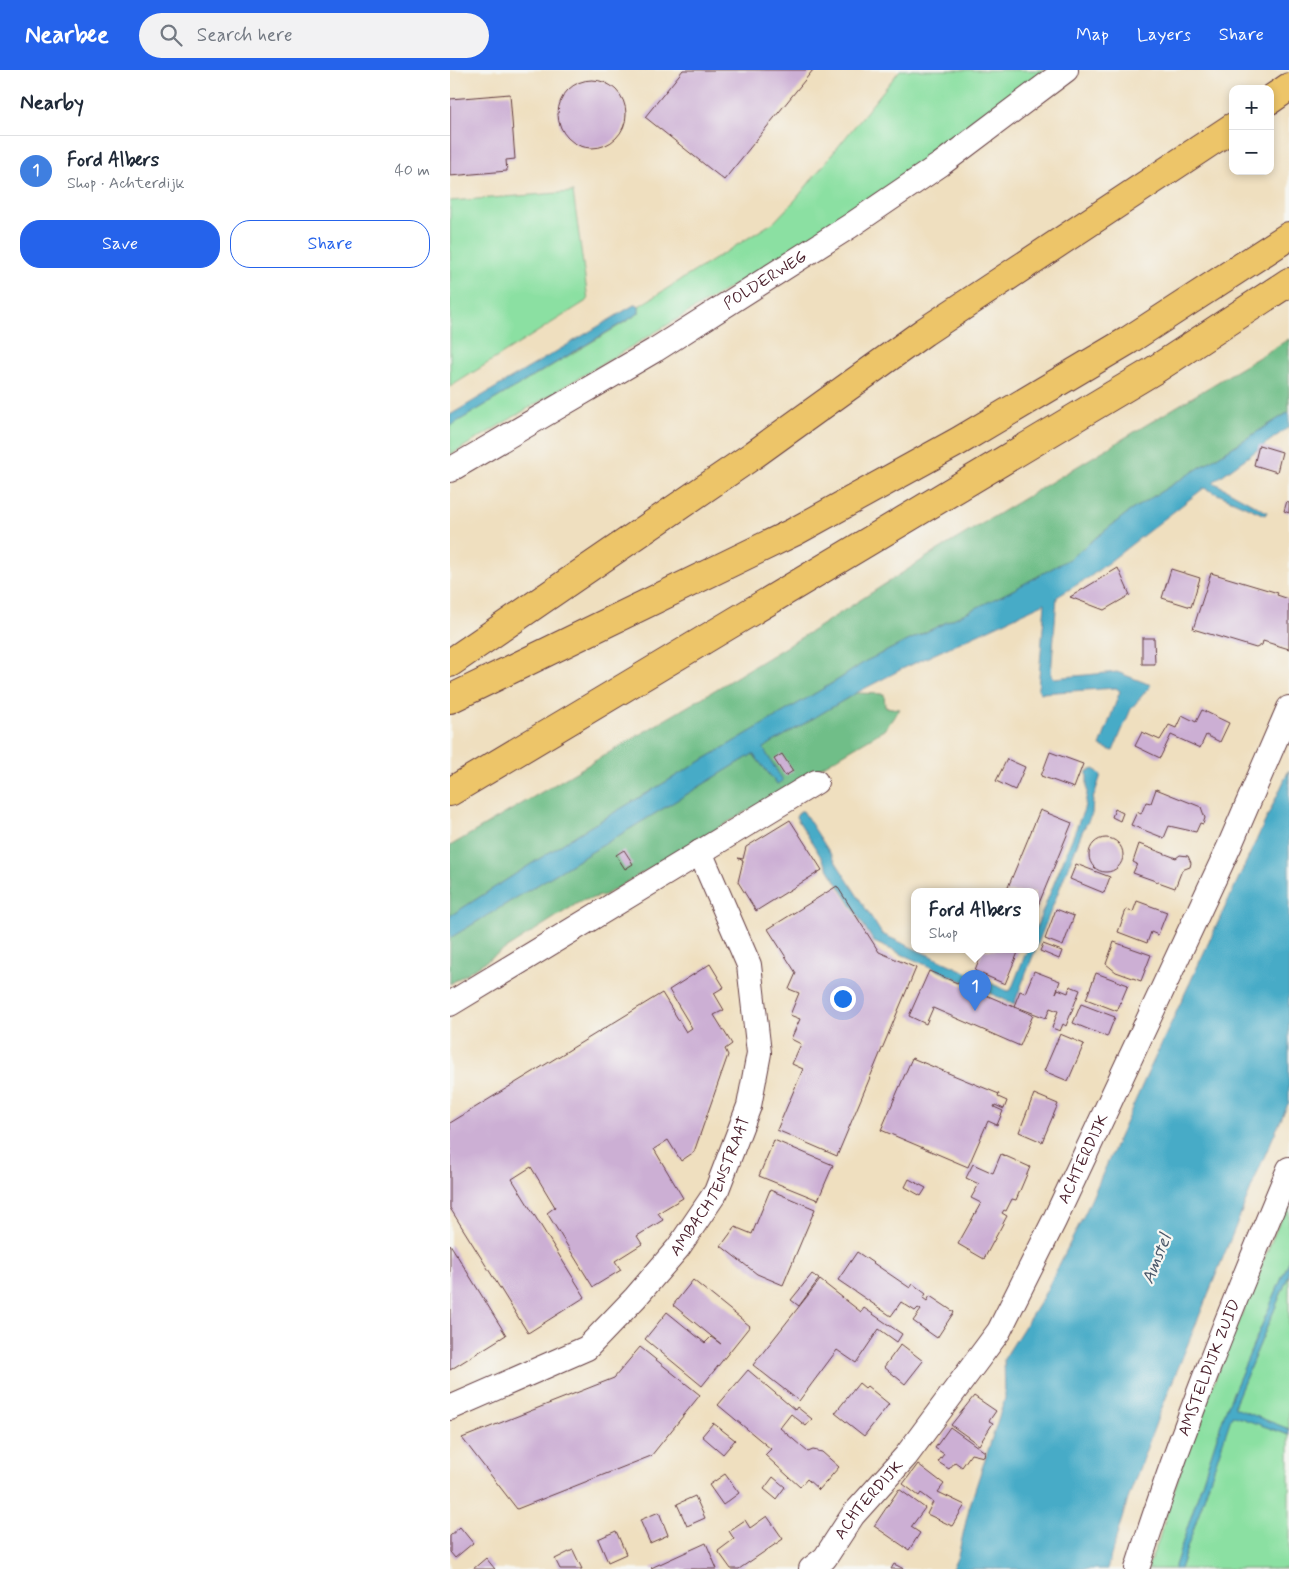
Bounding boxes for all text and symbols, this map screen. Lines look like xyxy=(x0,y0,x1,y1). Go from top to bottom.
search box xyxy=(139,13,489,58)
text: Nearbee xyxy=(25,20,109,51)
icon: search xyxy=(157,21,185,49)
text: Search here xyxy=(197,23,293,48)
text: Map xyxy=(1076,23,1109,47)
text: Layers xyxy=(1137,23,1191,47)
text: Share xyxy=(1219,23,1264,47)
map controls xyxy=(1229,85,1274,175)
button: + xyxy=(1229,85,1274,130)
text: Nearby xyxy=(20,89,84,117)
button: − xyxy=(1229,130,1274,175)
text: Ford Albers xyxy=(67,148,159,173)
text: 1 xyxy=(32,160,40,181)
text: 40 m xyxy=(394,160,430,181)
text: Shop · Achterdijk xyxy=(67,173,185,194)
button: Save xyxy=(20,220,220,268)
button: Share xyxy=(230,220,430,268)
street label: POLDERWEG xyxy=(719,246,811,314)
popup xyxy=(911,888,1039,953)
text: Ford Albers xyxy=(929,898,1021,923)
text: Shop xyxy=(929,923,958,944)
pin: 1 xyxy=(959,970,991,1011)
your location xyxy=(830,986,856,1012)
street label: ACHTERDIJK xyxy=(1053,1110,1114,1207)
street label: AMBACHTENSTRAAT xyxy=(665,1113,754,1260)
water label: Amstel xyxy=(1136,1229,1178,1288)
street label: AMSTELDIJK ZUID xyxy=(1173,1296,1245,1439)
street label: ACHTERDIJK xyxy=(830,1455,908,1543)

